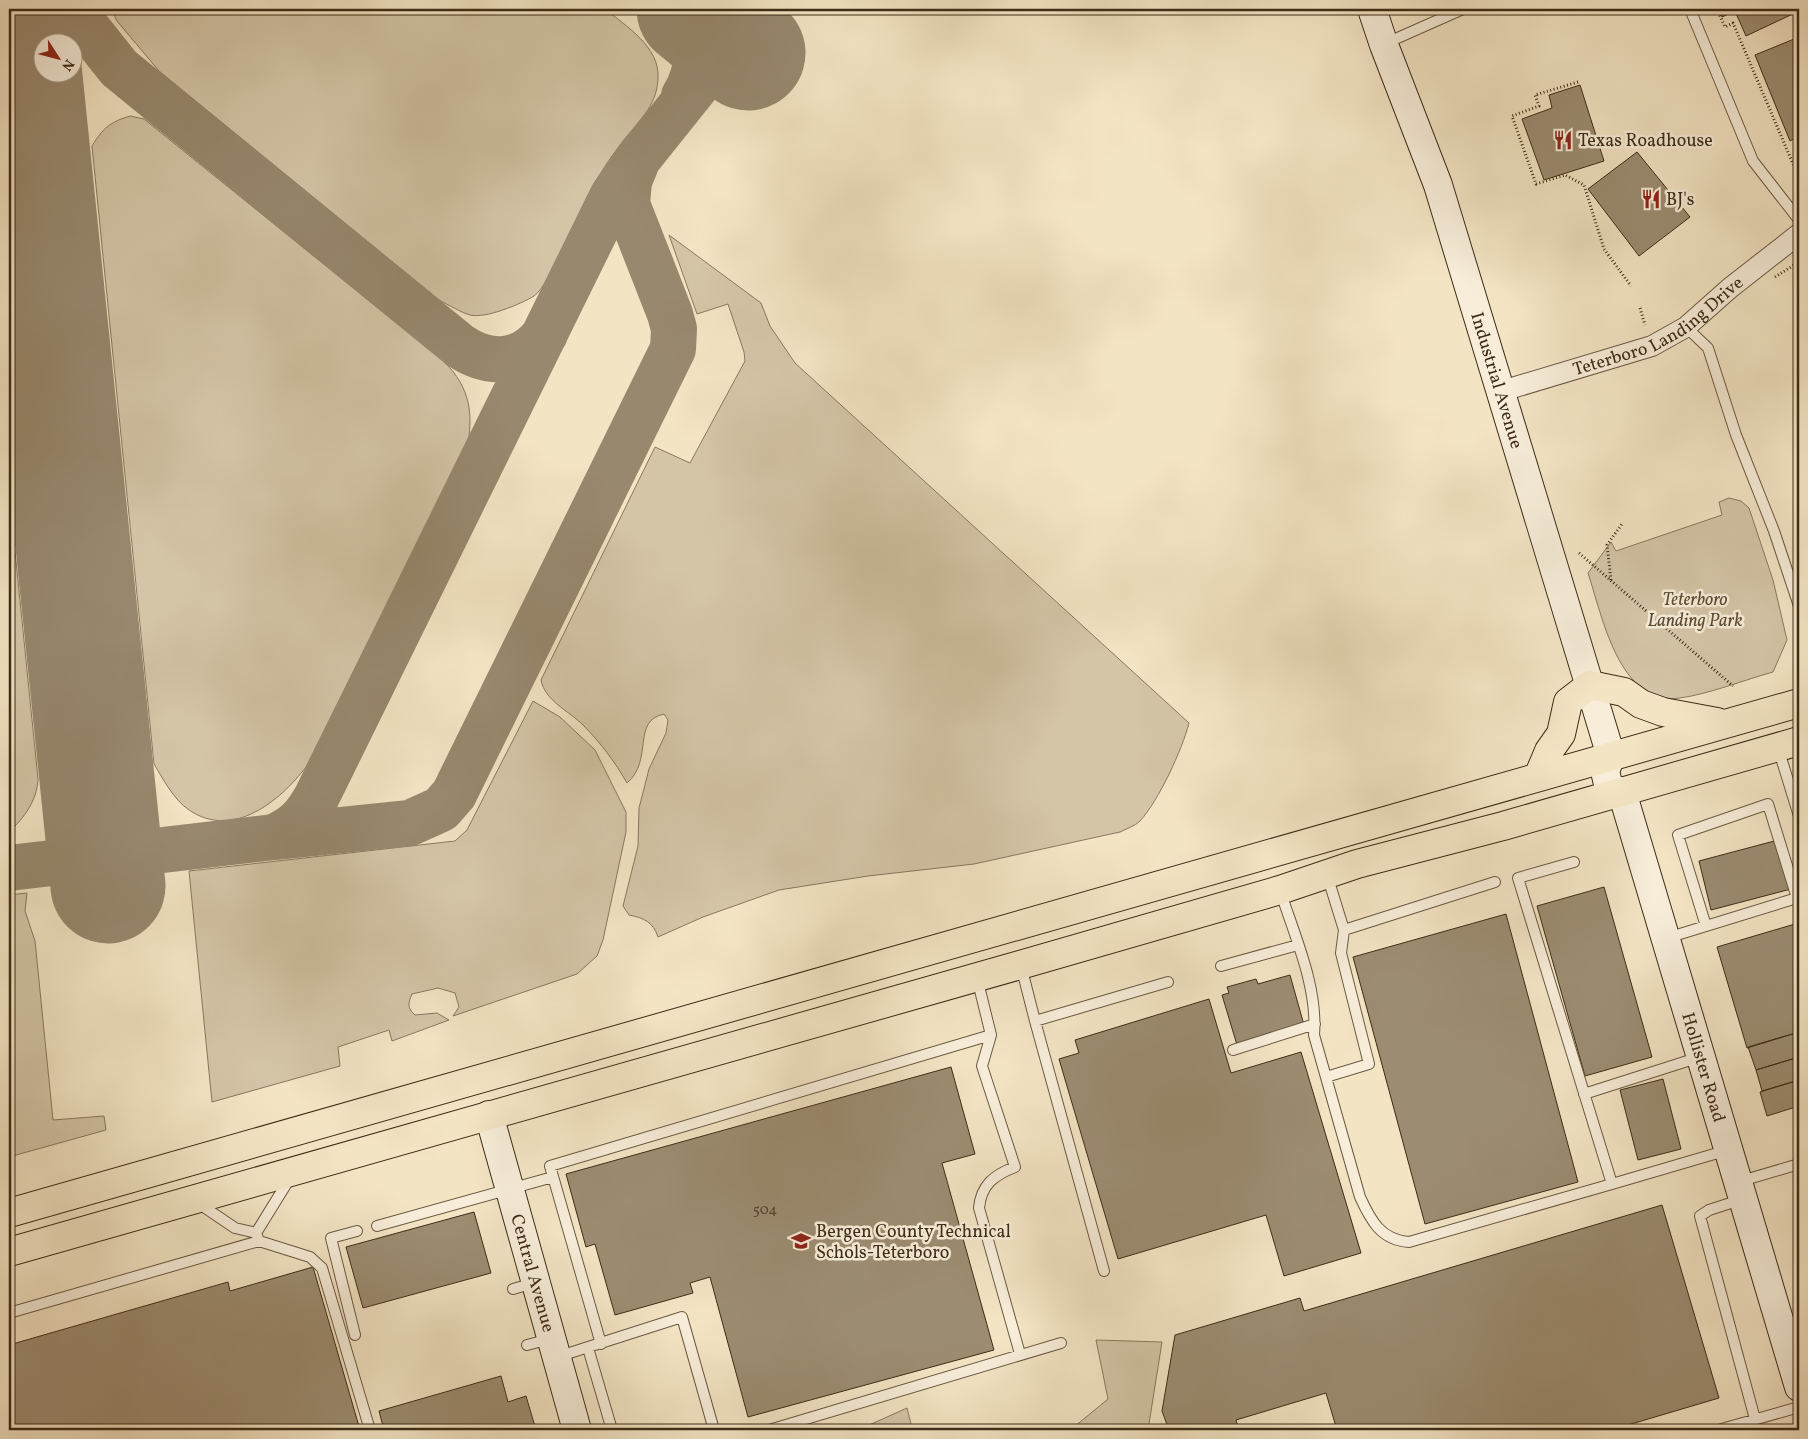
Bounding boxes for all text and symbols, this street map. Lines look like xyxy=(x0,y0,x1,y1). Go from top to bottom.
north arrow xyxy=(32,32,82,82)
text: N xyxy=(57,55,78,74)
restaurant icon: Texas Roadhouse xyxy=(1552,129,1574,151)
place label: Texas Roadhouse xyxy=(1578,129,1713,154)
restaurant icon: BJ's xyxy=(1640,188,1662,210)
place label: BJ's xyxy=(1666,188,1694,213)
street label: Teterboro Landing Drive xyxy=(1570,271,1749,383)
street label: Industrial Avenue xyxy=(1463,309,1528,452)
park label: Teterboro Landing Park xyxy=(1647,588,1743,634)
street label: Hollister Road xyxy=(1674,1010,1731,1126)
house number: 504 xyxy=(753,1200,777,1221)
street label: Central Avenue xyxy=(503,1211,560,1335)
place label: Bergen County Technical Schols-Teterboro xyxy=(816,1220,1011,1266)
school or university icon: Bergen County Technical Schols-Teterboro xyxy=(790,1230,812,1252)

